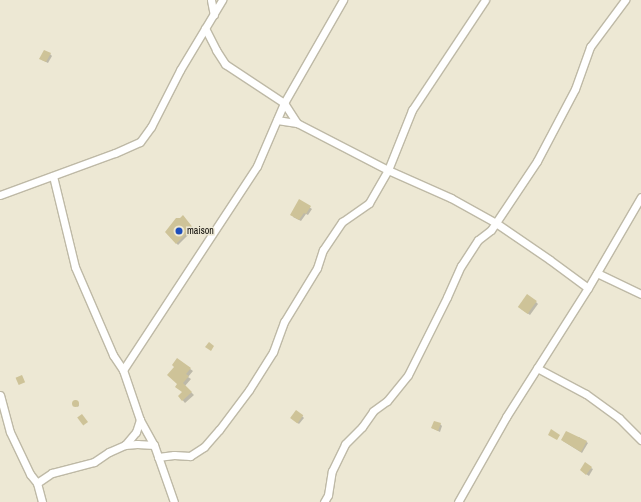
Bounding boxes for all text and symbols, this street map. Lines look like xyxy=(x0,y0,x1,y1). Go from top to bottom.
place label: maison xyxy=(187,225,214,237)
marker: maison xyxy=(174,226,184,236)

